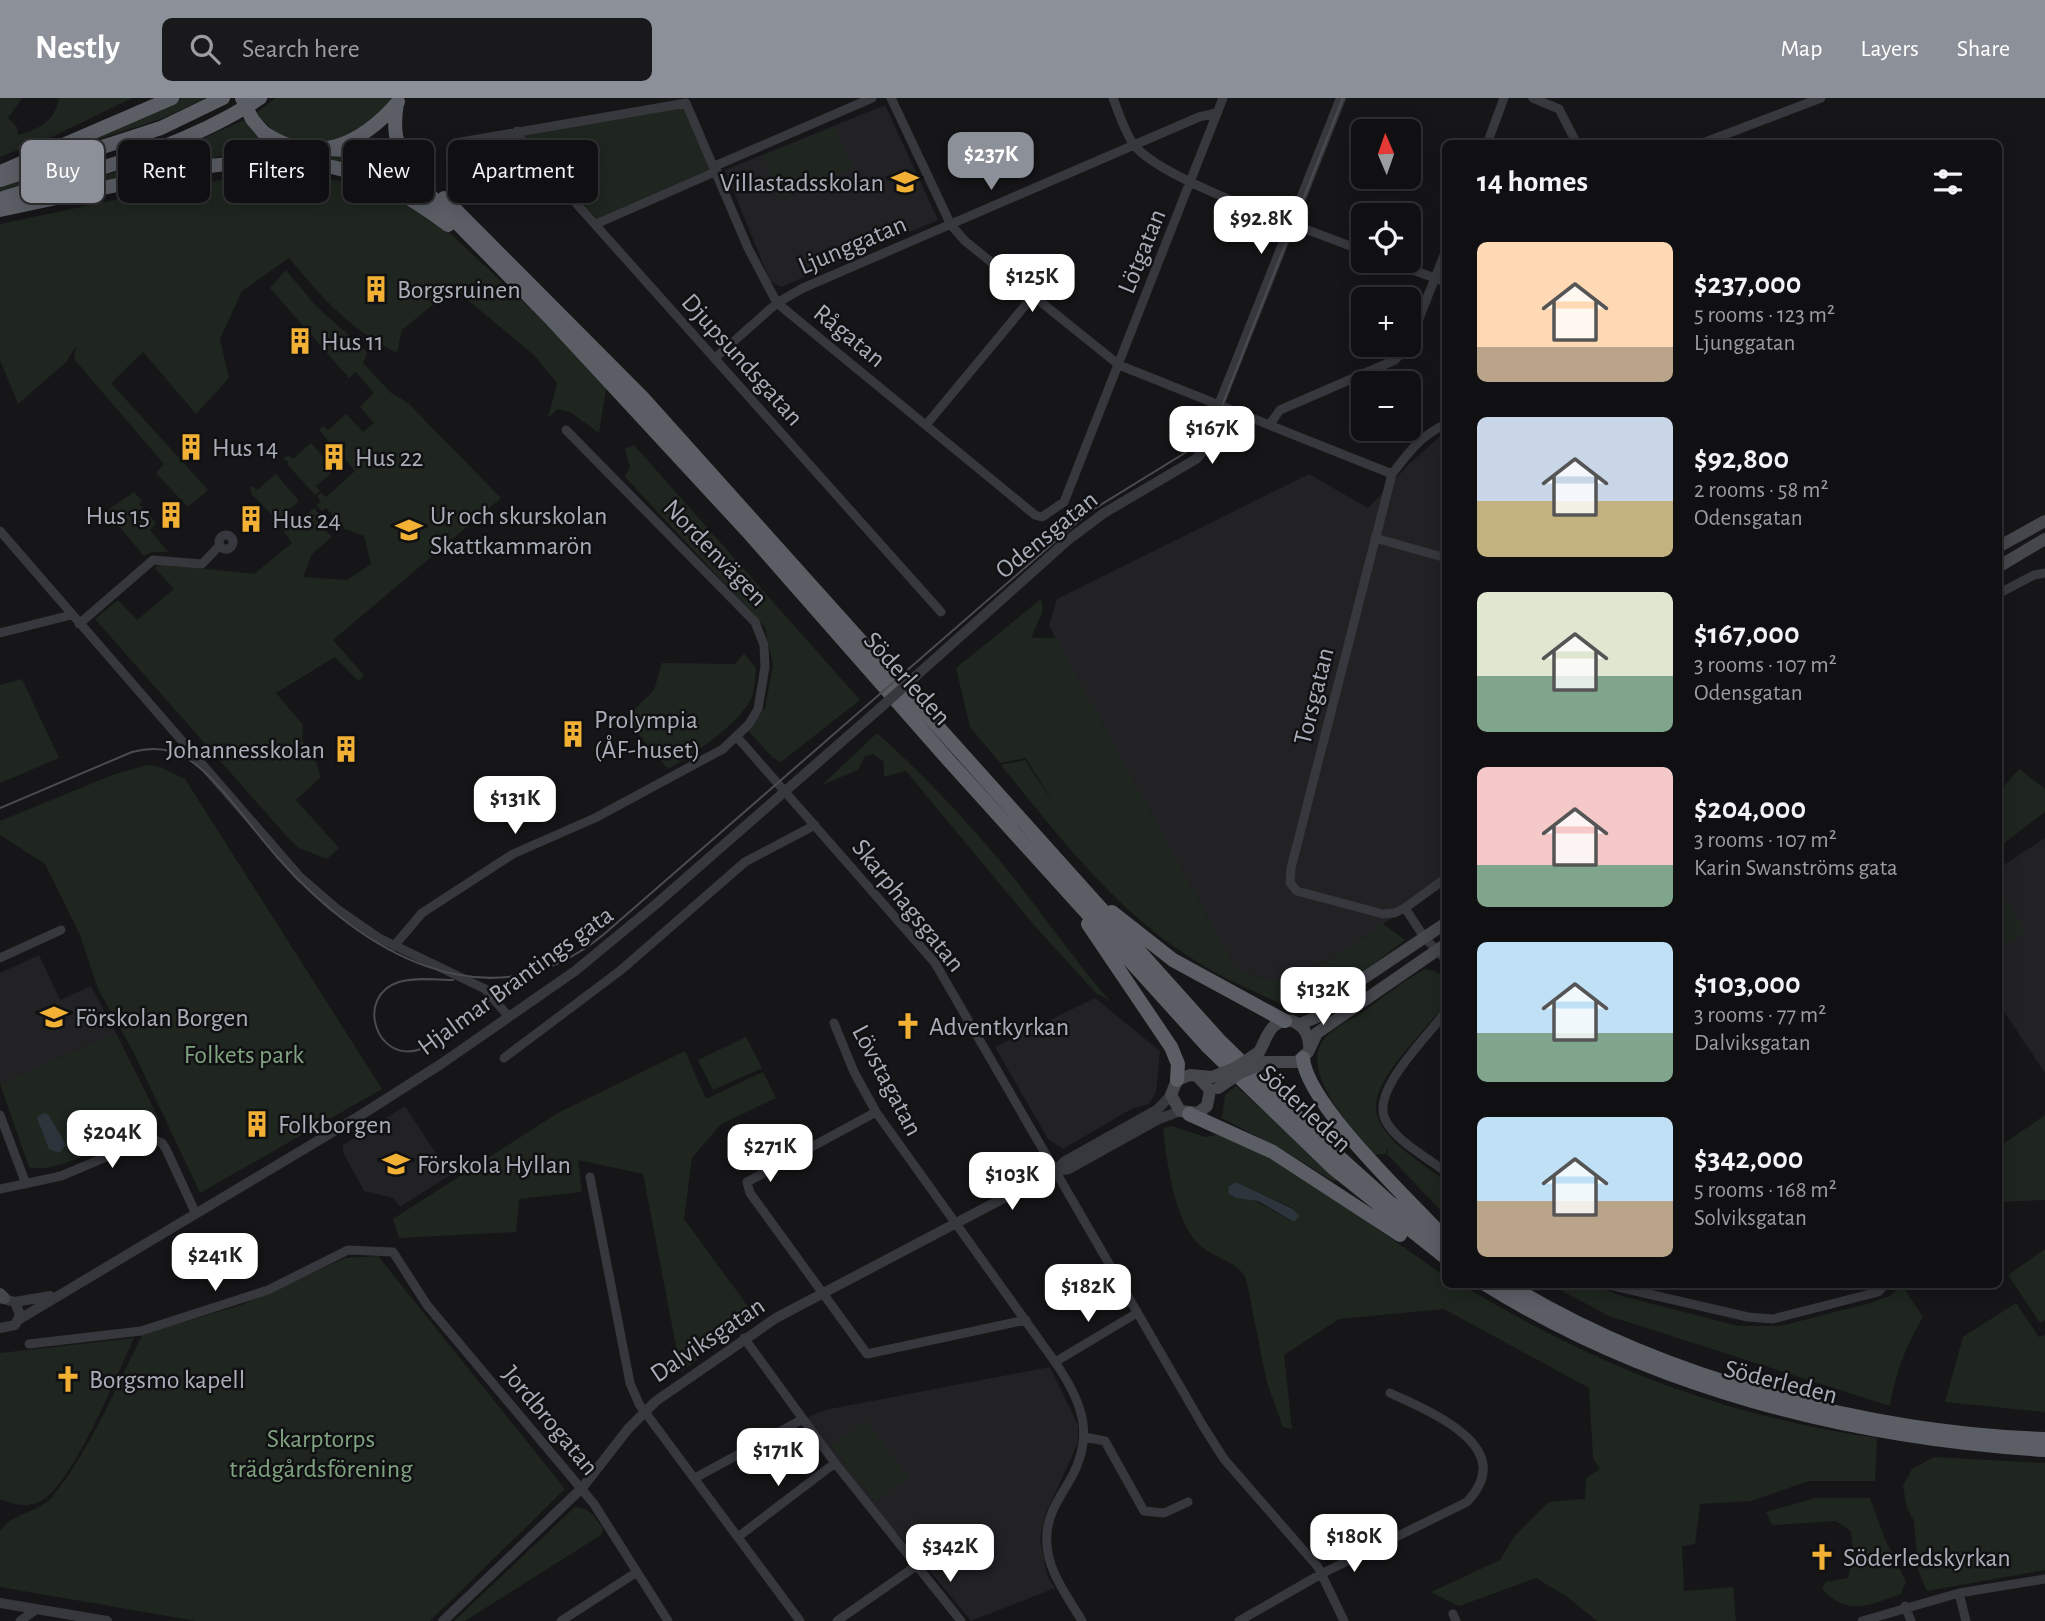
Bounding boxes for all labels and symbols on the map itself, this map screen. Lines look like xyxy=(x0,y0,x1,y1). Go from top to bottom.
north arrow xyxy=(1351,119,1421,189)
pin: $237K xyxy=(942,132,1040,192)
school or university icon: Villastadsskolan xyxy=(890,167,920,197)
place label: Villastadsskolan xyxy=(720,170,884,196)
pin: $92.8K xyxy=(1204,197,1318,256)
street label: Lötgatan xyxy=(1113,205,1171,297)
street label: Ljunggatan xyxy=(795,211,910,279)
pin: $125K xyxy=(983,254,1081,314)
building icon: Borgsruinen xyxy=(361,274,391,304)
place label: Borgsruinen xyxy=(397,277,521,303)
street label: Djupsundsgatan xyxy=(676,289,808,431)
street label: Rågatan xyxy=(809,299,890,372)
building icon: Hus 11 xyxy=(285,326,315,356)
place label: Hus 11 xyxy=(321,329,384,355)
pin: $167K xyxy=(1163,406,1261,466)
building icon: Hus 14 xyxy=(176,432,206,462)
place label: Hus 14 xyxy=(212,435,278,461)
building icon: Hus 22 xyxy=(319,442,349,472)
place label: Hus 22 xyxy=(355,445,424,471)
street label: Odensgatan xyxy=(991,486,1103,584)
street label: Nordenvägen xyxy=(658,494,772,611)
building icon: Hus 15 xyxy=(156,500,186,530)
place label: Hus 15 xyxy=(85,503,150,529)
place label: Ur och skurskolan Skattkammarön xyxy=(430,503,607,559)
building icon: Hus 24 xyxy=(236,504,266,534)
place label: Hus 24 xyxy=(272,507,341,533)
school or university icon: Ur och skurskolan Skattkammarön xyxy=(394,515,424,545)
street label: Söderleden xyxy=(859,627,956,730)
street label: Torsgatan xyxy=(1289,645,1339,748)
place label: Prolympia (ÅF-huset) xyxy=(594,707,700,763)
building icon: Prolympia (ÅF-huset) xyxy=(558,719,588,749)
building icon: Johannesskolan xyxy=(331,734,361,764)
place label: Johannesskolan xyxy=(166,737,325,763)
pin: $131K xyxy=(466,776,564,836)
street label: Skarphagsgatan xyxy=(847,834,969,977)
street label: Hjalmar Brantings gata xyxy=(413,901,618,1060)
pin: $132K xyxy=(1274,968,1372,1027)
school or university icon: Förskolan Borgen xyxy=(39,1002,69,1032)
place label: Förskolan Borgen xyxy=(75,1005,249,1031)
church icon: Adventkyrkan xyxy=(893,1011,923,1041)
place label: Adventkyrkan xyxy=(929,1014,1069,1040)
street label: Lövstagatan xyxy=(847,1021,927,1140)
park label: Folkets park xyxy=(184,1042,304,1068)
street label: Söderleden xyxy=(1254,1060,1356,1158)
building icon: Folkborgen xyxy=(242,1109,272,1139)
pin: $204K xyxy=(63,1110,161,1170)
place label: Folkborgen xyxy=(278,1112,392,1138)
pin: $271K xyxy=(721,1124,819,1184)
school or university icon: Förskola Hyllan xyxy=(381,1149,411,1179)
place label: Förskola Hyllan xyxy=(417,1152,571,1178)
pin: $103K xyxy=(963,1152,1061,1212)
pin: $241K xyxy=(166,1234,264,1293)
pin: $182K xyxy=(1039,1264,1137,1324)
street label: Dalviksgatan xyxy=(646,1292,769,1387)
street label: Söderleden xyxy=(1721,1355,1840,1409)
street label: Jordbrogatan xyxy=(497,1361,603,1480)
church icon: Borgsmo kapell xyxy=(53,1364,83,1394)
place label: Borgsmo kapell xyxy=(89,1367,245,1393)
park label: Skarptorps trädgårdsförening xyxy=(229,1426,413,1482)
pin: $171K xyxy=(729,1428,827,1488)
pin: $180K xyxy=(1305,1514,1403,1574)
pin: $342K xyxy=(901,1524,999,1584)
church icon: Söderledskyrkan xyxy=(1807,1542,1837,1572)
place label: Söderledskyrkan xyxy=(1843,1545,2011,1571)

